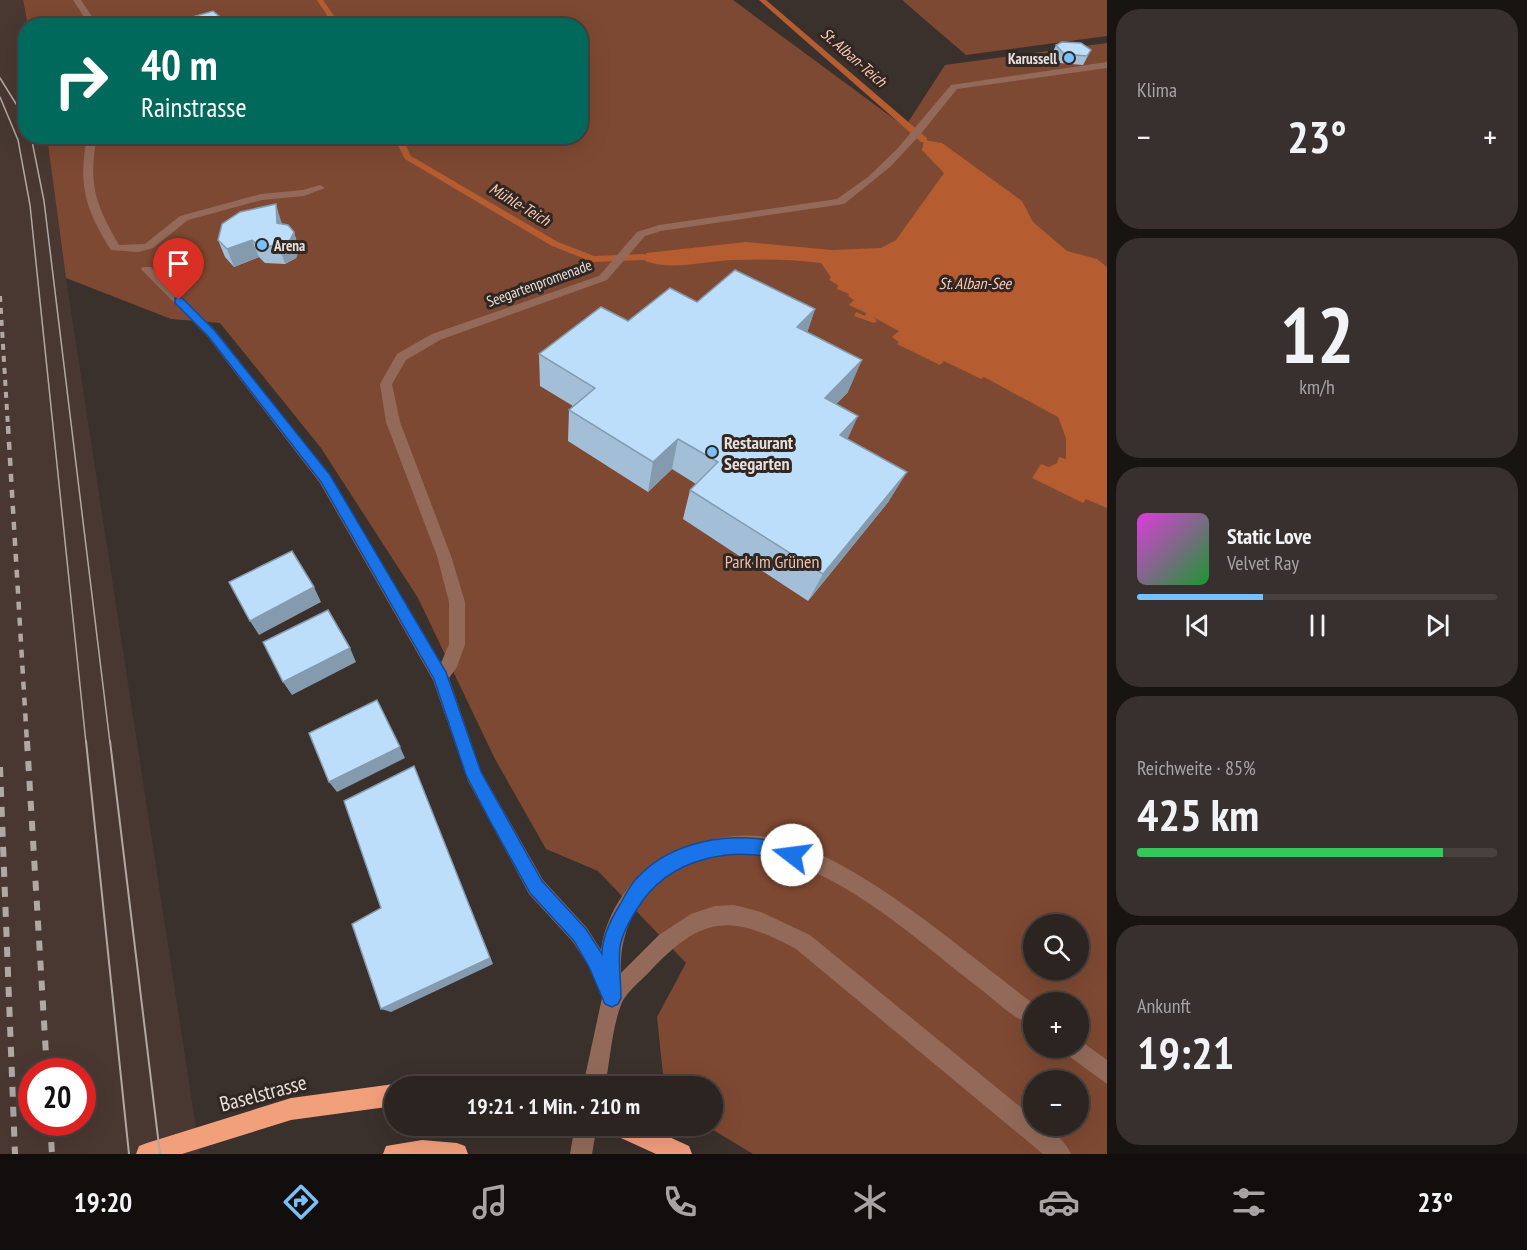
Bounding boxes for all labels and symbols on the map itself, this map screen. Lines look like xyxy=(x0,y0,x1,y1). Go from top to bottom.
water label: St. Alban-Teich xyxy=(817,23,892,92)
place label: Karussell xyxy=(1008,49,1057,68)
marker: Karussell xyxy=(1062,51,1076,65)
water label: Mühle-Teich xyxy=(486,178,555,230)
place label: Arena xyxy=(273,236,305,255)
pin xyxy=(153,238,204,300)
marker: Arena xyxy=(255,238,269,252)
street label: Seegartenpromenade xyxy=(484,255,594,311)
water label: St. Alban-See xyxy=(939,273,1013,293)
place label: Restaurant Seegarten xyxy=(724,431,794,475)
marker: Restaurant Seegarten xyxy=(705,445,719,459)
park label: Park Im Grünen xyxy=(725,550,819,573)
position arrow xyxy=(760,823,824,887)
speed limit sign: 20 xyxy=(18,1058,96,1136)
street label: Baselstrasse xyxy=(217,1068,309,1118)

